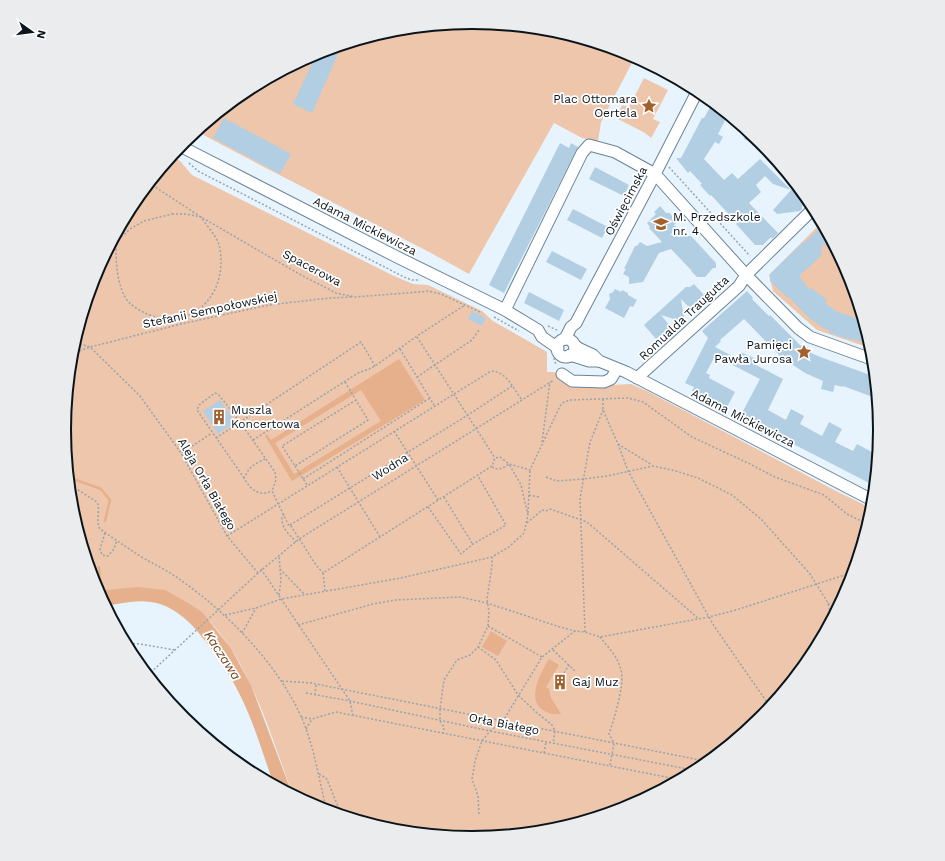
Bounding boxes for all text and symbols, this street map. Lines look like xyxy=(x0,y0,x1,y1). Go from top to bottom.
north arrow xyxy=(12,12,52,52)
text: N xyxy=(34,29,49,40)
place label: Plac Ottomara Oertela xyxy=(553,92,637,120)
place icon: Plac Ottomara Oertela xyxy=(640,97,658,115)
street label: Oświęcimska xyxy=(602,164,650,238)
street label: Adama Mickiewicza xyxy=(311,194,419,258)
place label: M. Przedszkole nr. 4 xyxy=(673,210,761,238)
school or university icon: M. Przedszkole nr. 4 xyxy=(652,215,670,233)
street label: Spacerowa xyxy=(280,247,344,289)
street label: Romualda Traugutta xyxy=(636,273,732,363)
street label: Stefanii Sempołowskiej xyxy=(141,289,279,331)
place label: Pamięci Pawła Jurosa xyxy=(714,338,792,366)
place icon: Pamięci Pawła Jurosa xyxy=(795,343,813,361)
street label: Adama Mickiewicza xyxy=(689,386,797,450)
place label: Muszla Koncertowa xyxy=(231,403,300,431)
building icon: Muszla Koncertowa xyxy=(210,408,228,426)
street label: Aleja Orła Białego xyxy=(175,436,239,532)
street label: Wodna xyxy=(369,450,411,484)
water label: Kaczawa xyxy=(201,628,244,683)
building icon: Gaj Muz xyxy=(551,673,569,691)
place label: Gaj Muz xyxy=(572,675,619,689)
street label: Orła Białego xyxy=(468,710,540,738)

